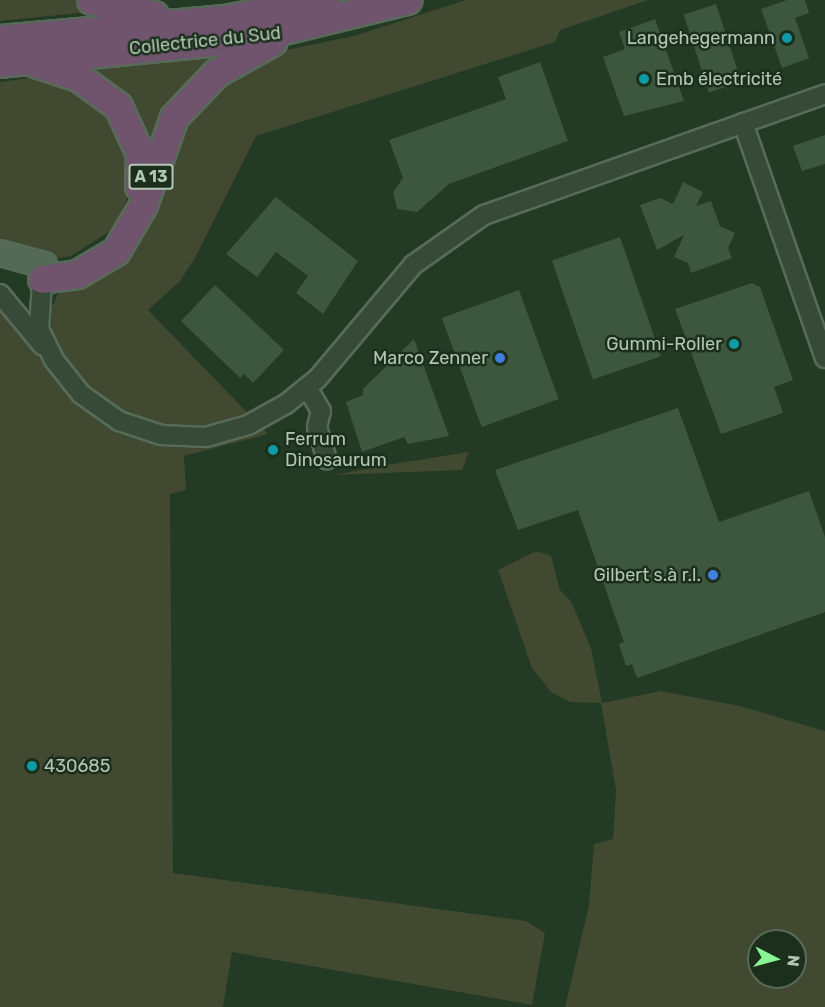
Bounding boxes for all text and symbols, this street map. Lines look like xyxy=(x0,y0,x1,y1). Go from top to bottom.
street label: Collectrice du Sud xyxy=(128,22,282,60)
place label: Langehegermann xyxy=(627,27,775,49)
marker: Langehegermann xyxy=(780,31,794,45)
place label: Emb électricité xyxy=(656,68,782,90)
marker: Emb électricité xyxy=(637,72,651,86)
road number: A 13 xyxy=(127,164,175,190)
place label: Gummi-Roller xyxy=(606,333,722,355)
marker: Gummi-Roller xyxy=(727,337,741,351)
place label: Marco Zenner xyxy=(373,347,488,369)
marker: Marco Zenner xyxy=(493,351,507,365)
place label: Ferrum Dinosaurum xyxy=(285,429,387,472)
marker: Ferrum Dinosaurum xyxy=(266,443,280,457)
place label: Gilbert s.à r.l. xyxy=(594,564,701,586)
marker: Gilbert s.à r.l. xyxy=(706,568,720,582)
place label: 430685 xyxy=(44,755,110,777)
marker: 430685 xyxy=(25,759,39,773)
north arrow xyxy=(747,929,807,989)
text: N xyxy=(783,954,803,967)

